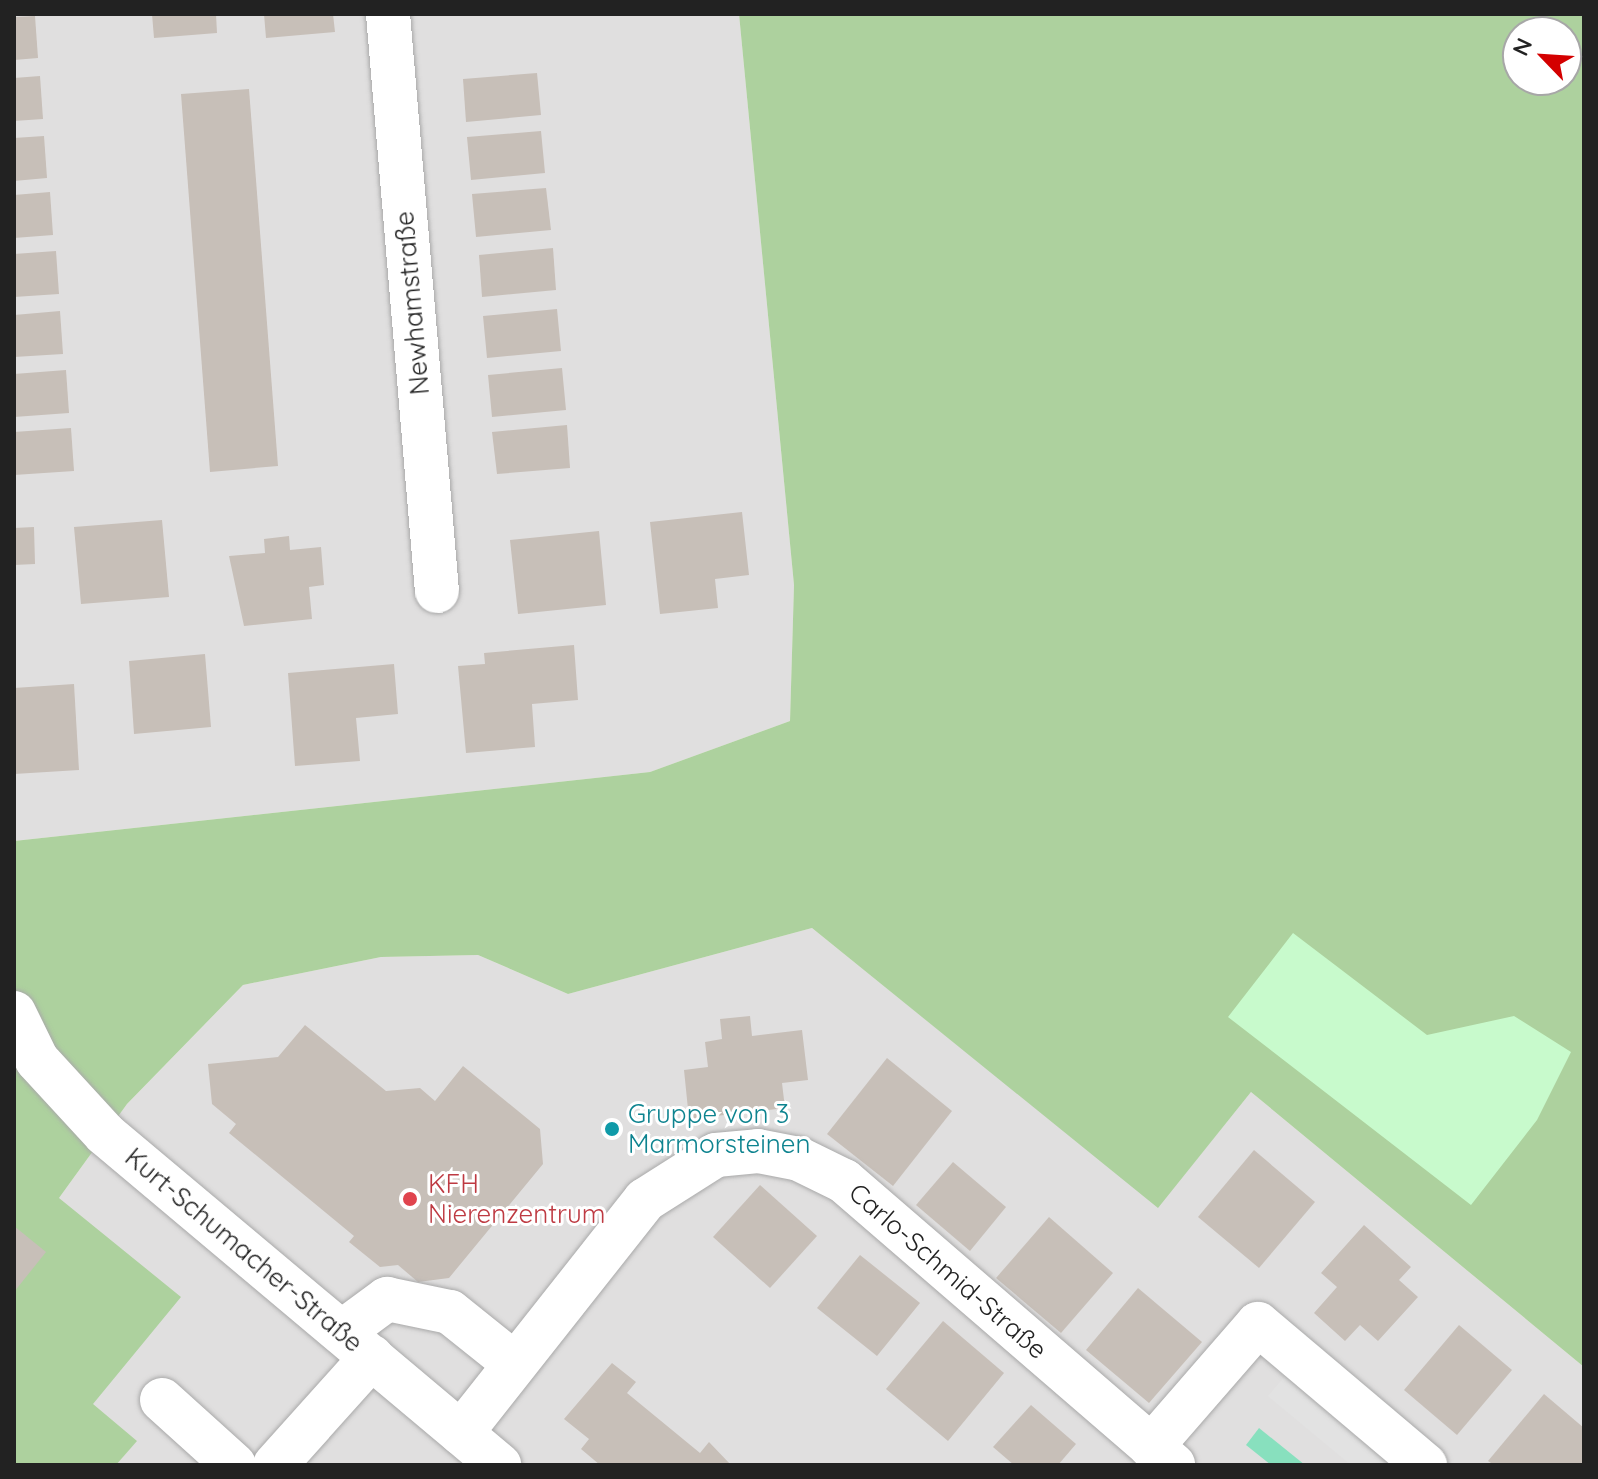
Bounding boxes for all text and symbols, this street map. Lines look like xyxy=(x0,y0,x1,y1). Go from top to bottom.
north arrow xyxy=(1502,16,1582,96)
text: N xyxy=(1506,33,1538,60)
street label: Newhamstraße xyxy=(388,210,436,396)
place label: Gruppe von 3 Marmorsteinen xyxy=(628,1098,811,1160)
marker: Gruppe von 3 Marmorsteinen xyxy=(603,1120,621,1138)
street label: Kurt-Schumacher-Straße xyxy=(119,1141,369,1359)
place label: KFH Nierenzentrum xyxy=(428,1168,606,1230)
street label: Carlo-Schmid-Straße xyxy=(843,1177,1053,1365)
marker: KFH Nierenzentrum xyxy=(399,1188,421,1210)

